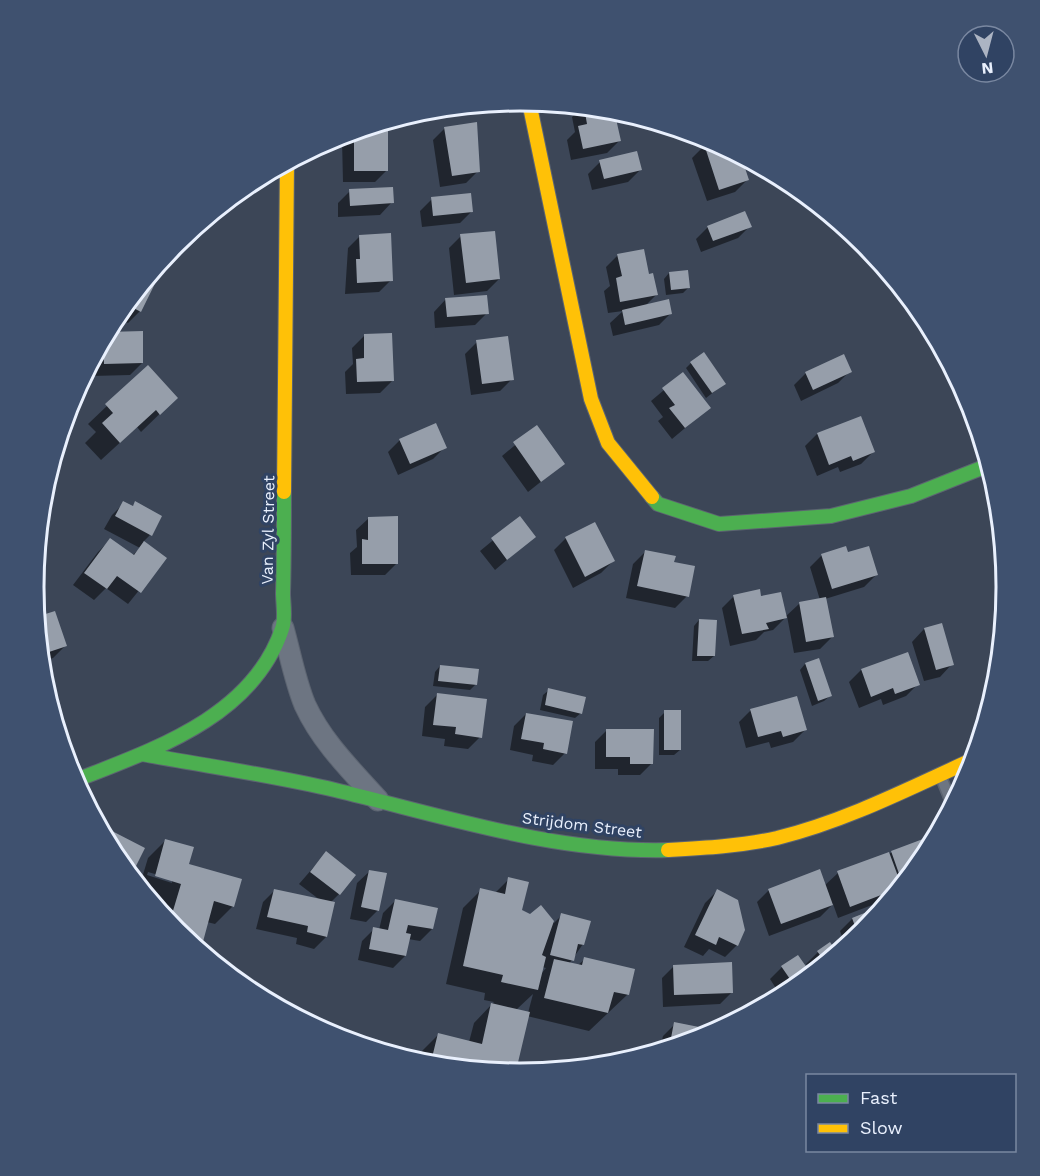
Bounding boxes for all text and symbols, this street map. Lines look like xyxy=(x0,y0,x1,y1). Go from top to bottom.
north arrow xyxy=(956,24,1016,84)
text: N xyxy=(981,58,994,78)
street label: Van Zyl Street xyxy=(258,475,278,585)
street label: Strijdom Street xyxy=(521,808,643,842)
legend xyxy=(806,1074,1016,1152)
text: Fast xyxy=(860,1087,898,1108)
text: Slow xyxy=(860,1117,903,1138)

